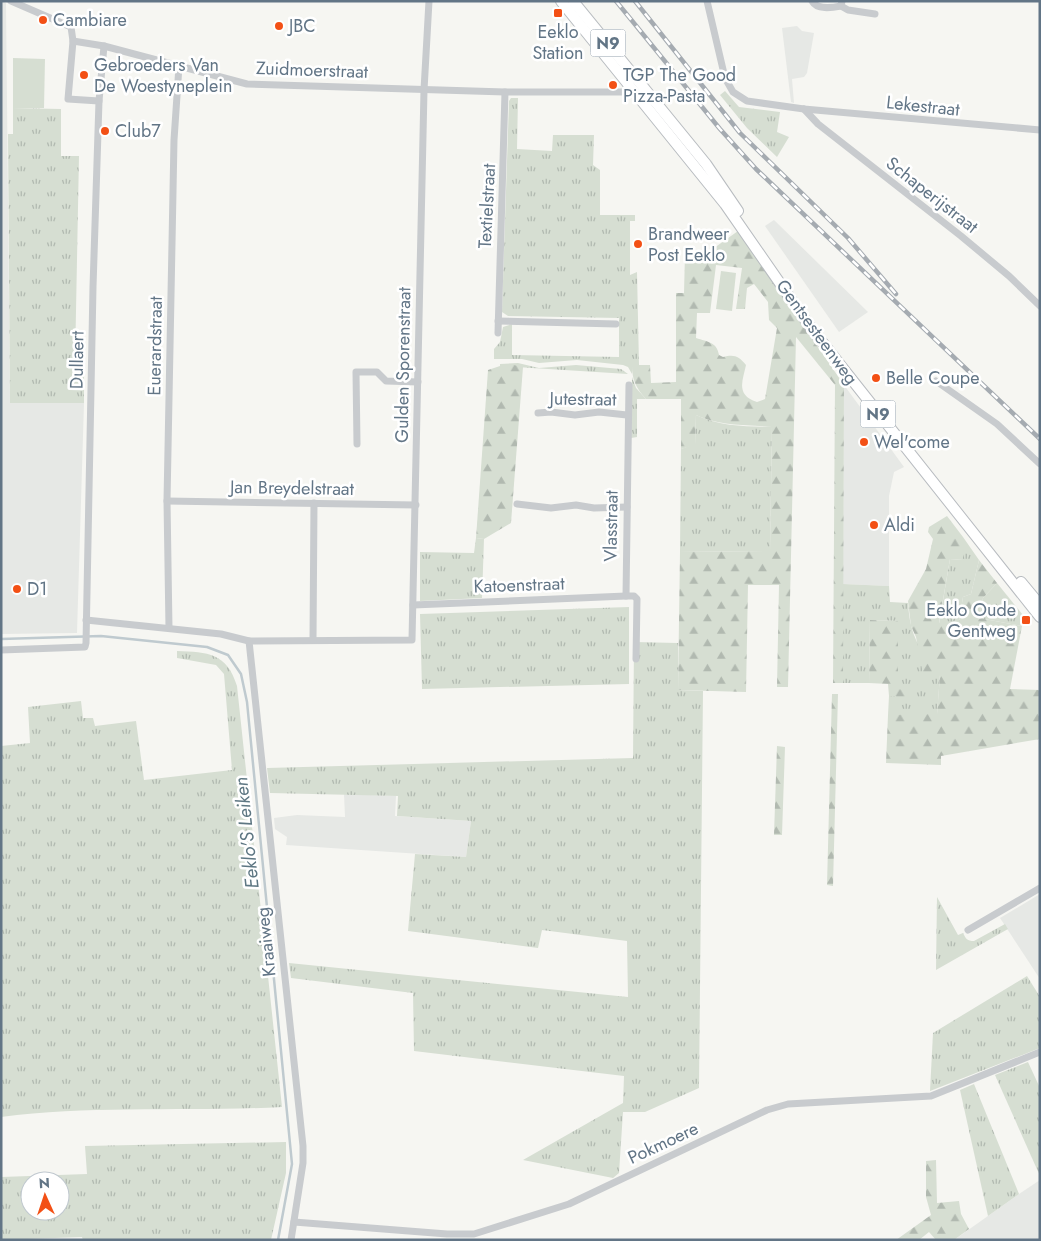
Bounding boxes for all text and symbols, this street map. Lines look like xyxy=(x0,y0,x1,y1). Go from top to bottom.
place label: Cambiare xyxy=(53,7,127,33)
marker: Eeklo Station xyxy=(552,7,564,19)
place label: JBC xyxy=(287,13,316,39)
marker: Cambiare xyxy=(37,14,49,26)
place label: Eeklo Station xyxy=(532,19,584,66)
marker: JBC xyxy=(273,20,285,32)
road number: N9 xyxy=(590,29,626,56)
place label: Gebroeders Van De Woestyneplein xyxy=(94,52,232,99)
street label: Zuidmoerstraat xyxy=(255,55,369,85)
place label: TGP The Good Pizza-Pasta xyxy=(623,62,736,109)
marker: Gebroeders Van De Woestyneplein xyxy=(78,69,90,81)
marker: TGP The Good Pizza-Pasta xyxy=(607,79,619,91)
street label: Lekestraat xyxy=(885,89,962,123)
place label: Club7 xyxy=(115,118,161,144)
marker: Club7 xyxy=(99,125,111,137)
street label: Schaperijstraat xyxy=(880,151,984,240)
street label: Textielstraat xyxy=(472,162,502,249)
place label: Brandweer Post Eeklo xyxy=(648,221,730,268)
marker: Brandweer Post Eeklo xyxy=(632,238,644,250)
street label: Gentsesteenweg xyxy=(770,274,864,390)
street label: Gulden Sporenstraat xyxy=(389,286,417,443)
street label: Euerardstraat xyxy=(141,295,169,396)
street label: Dullaert xyxy=(63,330,91,389)
place label: Belle Coupe xyxy=(886,365,979,391)
marker: Belle Coupe xyxy=(870,372,882,384)
street label: Jutestraat xyxy=(547,385,617,413)
road number: N9 xyxy=(860,400,896,428)
place label: Wel'come xyxy=(874,429,950,455)
marker: Wel'come xyxy=(858,436,870,448)
street label: Jan Breydelstraat xyxy=(228,474,355,502)
street label: Vlasstraat xyxy=(597,489,625,562)
place label: Aldi xyxy=(884,512,915,538)
marker: Aldi xyxy=(868,519,880,531)
street label: Katoenstraat xyxy=(473,570,566,600)
place label: D1 xyxy=(27,576,47,602)
marker: D1 xyxy=(11,583,23,595)
place label: Eeklo Oude Gentweg xyxy=(926,597,1016,644)
marker: Eeklo Oude Gentweg xyxy=(1020,614,1032,626)
water label: Eeklo'S Leiken xyxy=(227,776,266,890)
street label: Kraaiweg xyxy=(249,906,283,978)
street label: Pokmoere xyxy=(623,1115,703,1171)
north arrow xyxy=(20,1171,70,1221)
text: N xyxy=(38,1173,50,1193)

